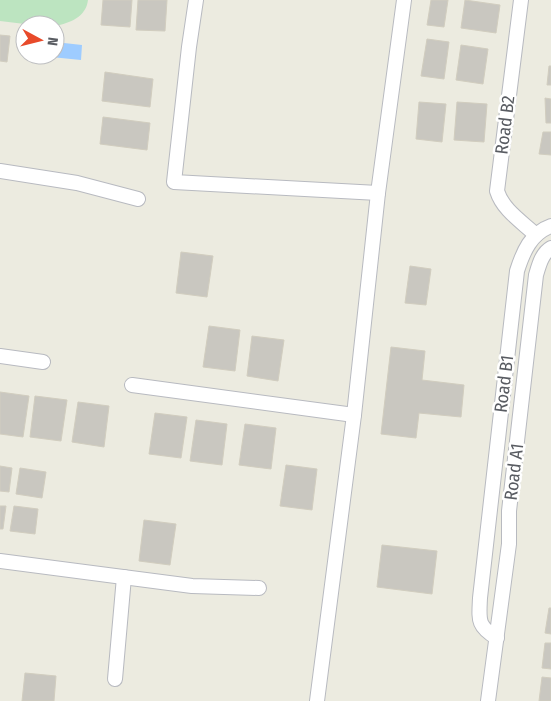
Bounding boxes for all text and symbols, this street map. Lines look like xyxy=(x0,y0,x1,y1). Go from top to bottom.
north arrow xyxy=(15,15,65,65)
text: N xyxy=(43,36,61,47)
street label: Road B2 xyxy=(490,94,520,156)
street label: Road B1 xyxy=(490,354,518,414)
street label: Road A1 xyxy=(500,442,528,502)

